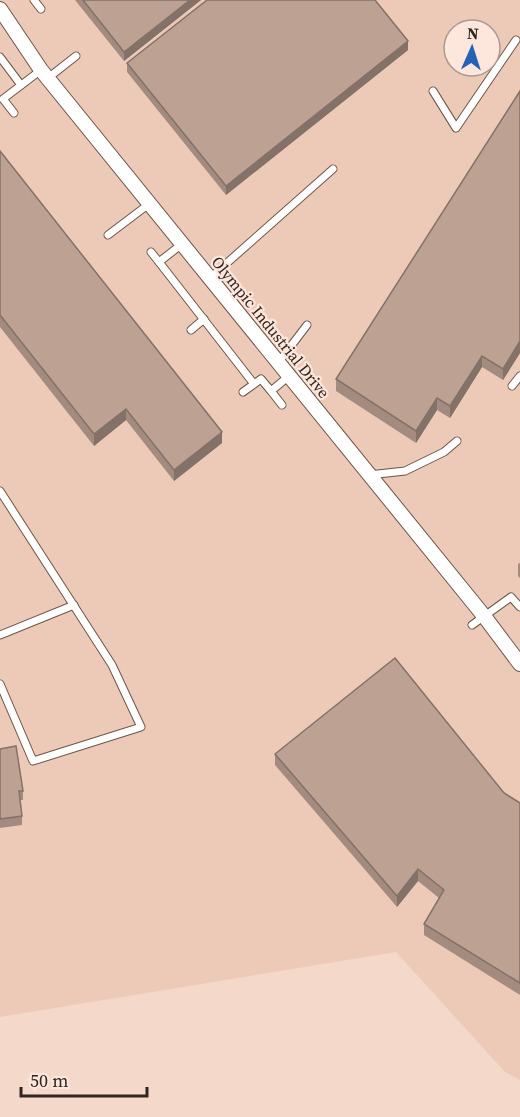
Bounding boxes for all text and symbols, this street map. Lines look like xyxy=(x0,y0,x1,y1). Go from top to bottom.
north arrow xyxy=(442,18,502,78)
text: N xyxy=(466,22,480,44)
street label: Olympic Industrial Drive xyxy=(207,251,335,403)
scale bar xyxy=(21,1060,147,1098)
text: 50 m xyxy=(30,1068,68,1093)

